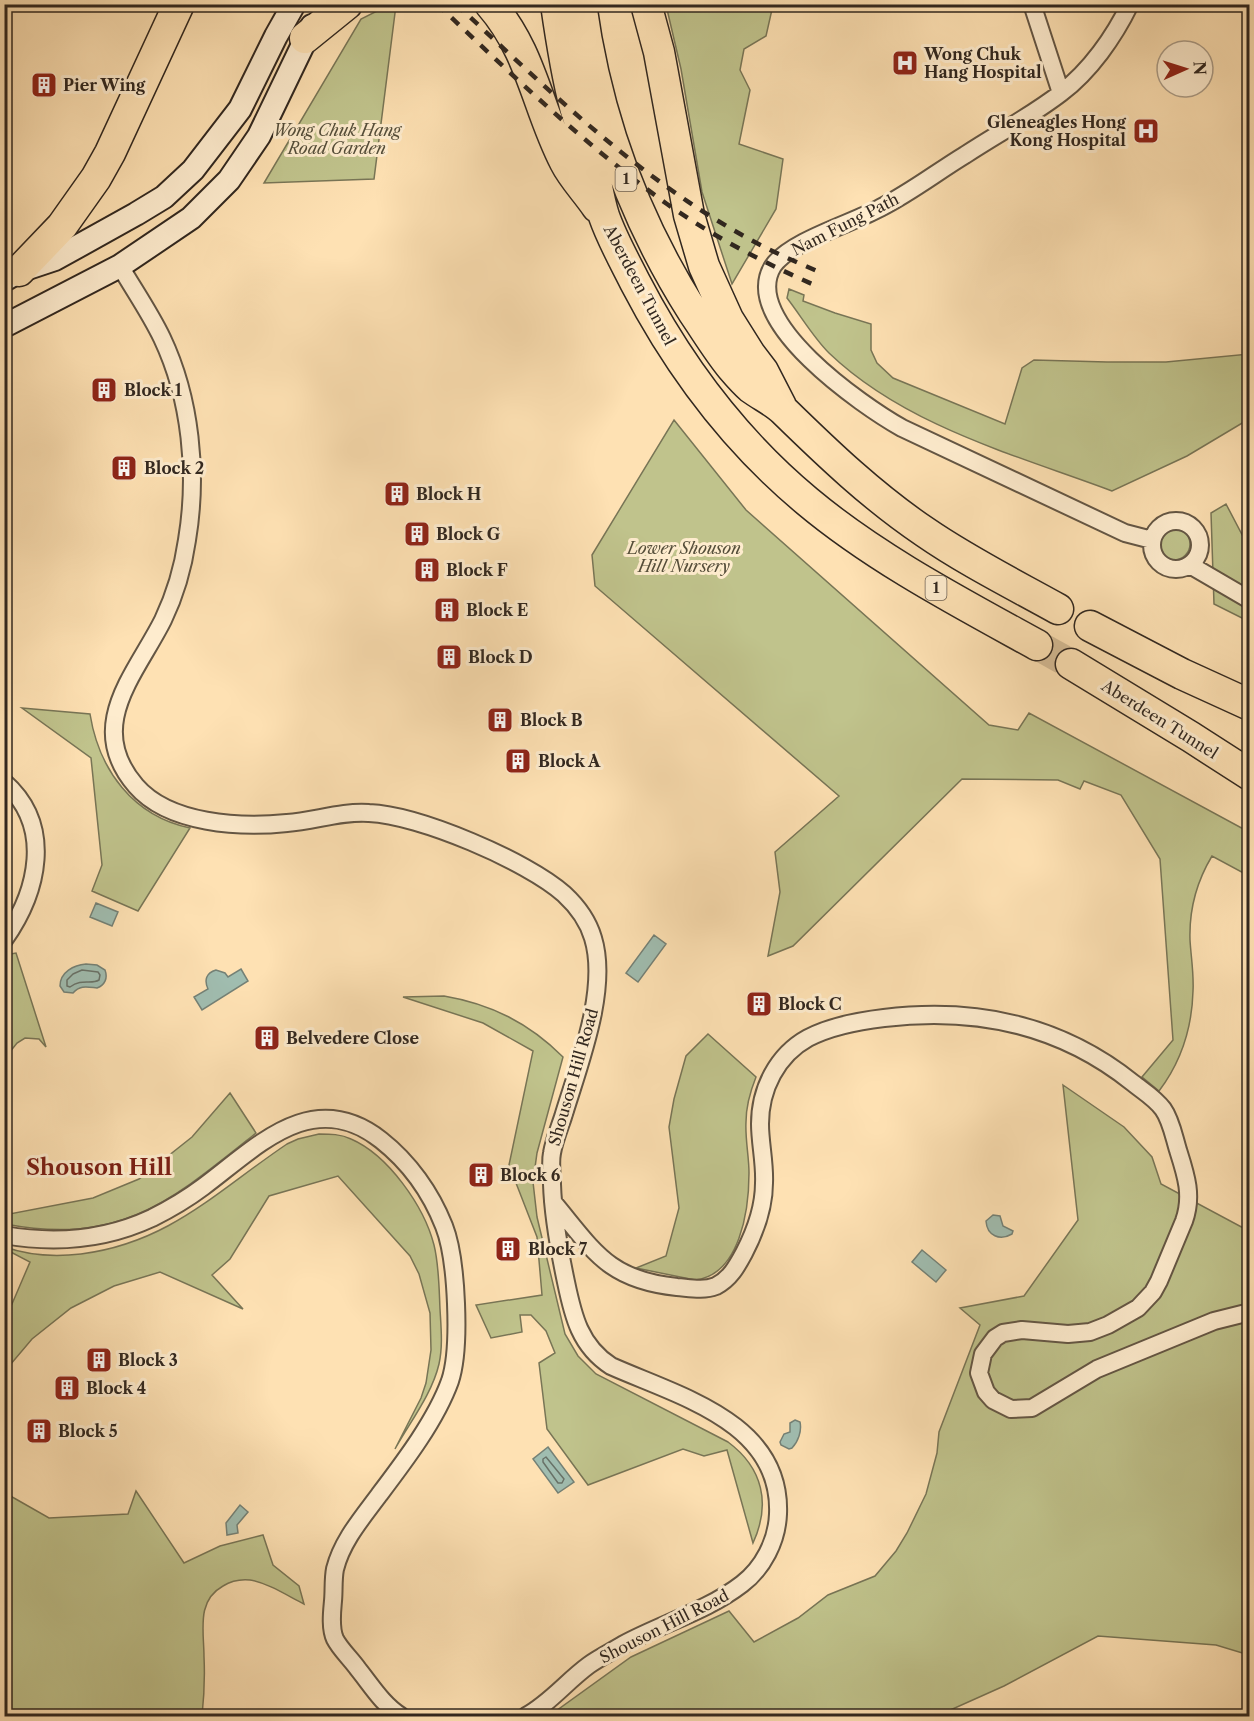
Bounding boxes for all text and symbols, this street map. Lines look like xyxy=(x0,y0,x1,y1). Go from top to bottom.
north arrow xyxy=(1155,39,1215,99)
place label: Wong Chuk Hang Hospital xyxy=(923,44,1042,82)
hospital icon: Wong Chuk Hang Hospital xyxy=(890,48,920,78)
text: N xyxy=(1190,61,1210,76)
building icon: Pier Wing xyxy=(29,70,59,100)
place label: Pier Wing xyxy=(63,75,146,95)
place label: Gleneagles Hong Kong Hospital xyxy=(987,112,1127,150)
hospital icon: Gleneagles Hong Kong Hospital xyxy=(1131,116,1161,146)
park label: Wong Chuk Hang Road Garden xyxy=(273,120,403,158)
road number: 1 xyxy=(616,167,636,191)
street label: Nam Fung Path xyxy=(788,188,902,260)
street label: Aberdeen Tunnel xyxy=(599,220,680,349)
building icon: Block 1 xyxy=(89,375,119,405)
place label: Block 1 xyxy=(124,380,183,400)
building icon: Block 2 xyxy=(109,453,139,483)
place label: Block 2 xyxy=(144,458,204,478)
building icon: Block H xyxy=(382,479,412,509)
place label: Block H xyxy=(416,484,481,504)
building icon: Block G xyxy=(402,519,432,549)
place label: Block G xyxy=(436,524,501,544)
park label: Lower Shouson Hill Nursery xyxy=(625,538,741,576)
building icon: Block F xyxy=(412,555,442,585)
place label: Block F xyxy=(446,560,508,580)
road number: 1 xyxy=(926,576,946,600)
building icon: Block E xyxy=(432,595,462,625)
place label: Block E xyxy=(466,600,528,620)
building icon: Block D xyxy=(434,642,464,672)
place label: Block D xyxy=(468,647,533,667)
street label: Aberdeen Tunnel xyxy=(1097,675,1222,763)
building icon: Block B xyxy=(485,705,515,735)
place label: Block B xyxy=(520,710,583,730)
building icon: Block A xyxy=(503,746,533,776)
place label: Block A xyxy=(538,751,601,771)
building icon: Block C xyxy=(744,989,774,1019)
place label: Block C xyxy=(778,994,842,1014)
street label: Shouson Hill Road xyxy=(544,1006,602,1148)
building icon: Belvedere Close xyxy=(252,1023,282,1053)
place label: Belvedere Close xyxy=(286,1028,419,1048)
district label: Shouson Hill xyxy=(26,1154,172,1181)
building icon: Block 6 xyxy=(466,1160,496,1190)
place label: Block 6 xyxy=(500,1165,561,1185)
building icon: Block 7 xyxy=(493,1234,523,1264)
place label: Block 7 xyxy=(528,1239,588,1259)
building icon: Block 3 xyxy=(84,1345,114,1375)
place label: Block 3 xyxy=(118,1350,178,1370)
building icon: Block 4 xyxy=(52,1373,82,1403)
place label: Block 4 xyxy=(86,1378,146,1398)
building icon: Block 5 xyxy=(24,1416,54,1446)
place label: Block 5 xyxy=(58,1421,118,1441)
street label: Shouson Hill Road xyxy=(596,1585,732,1667)

